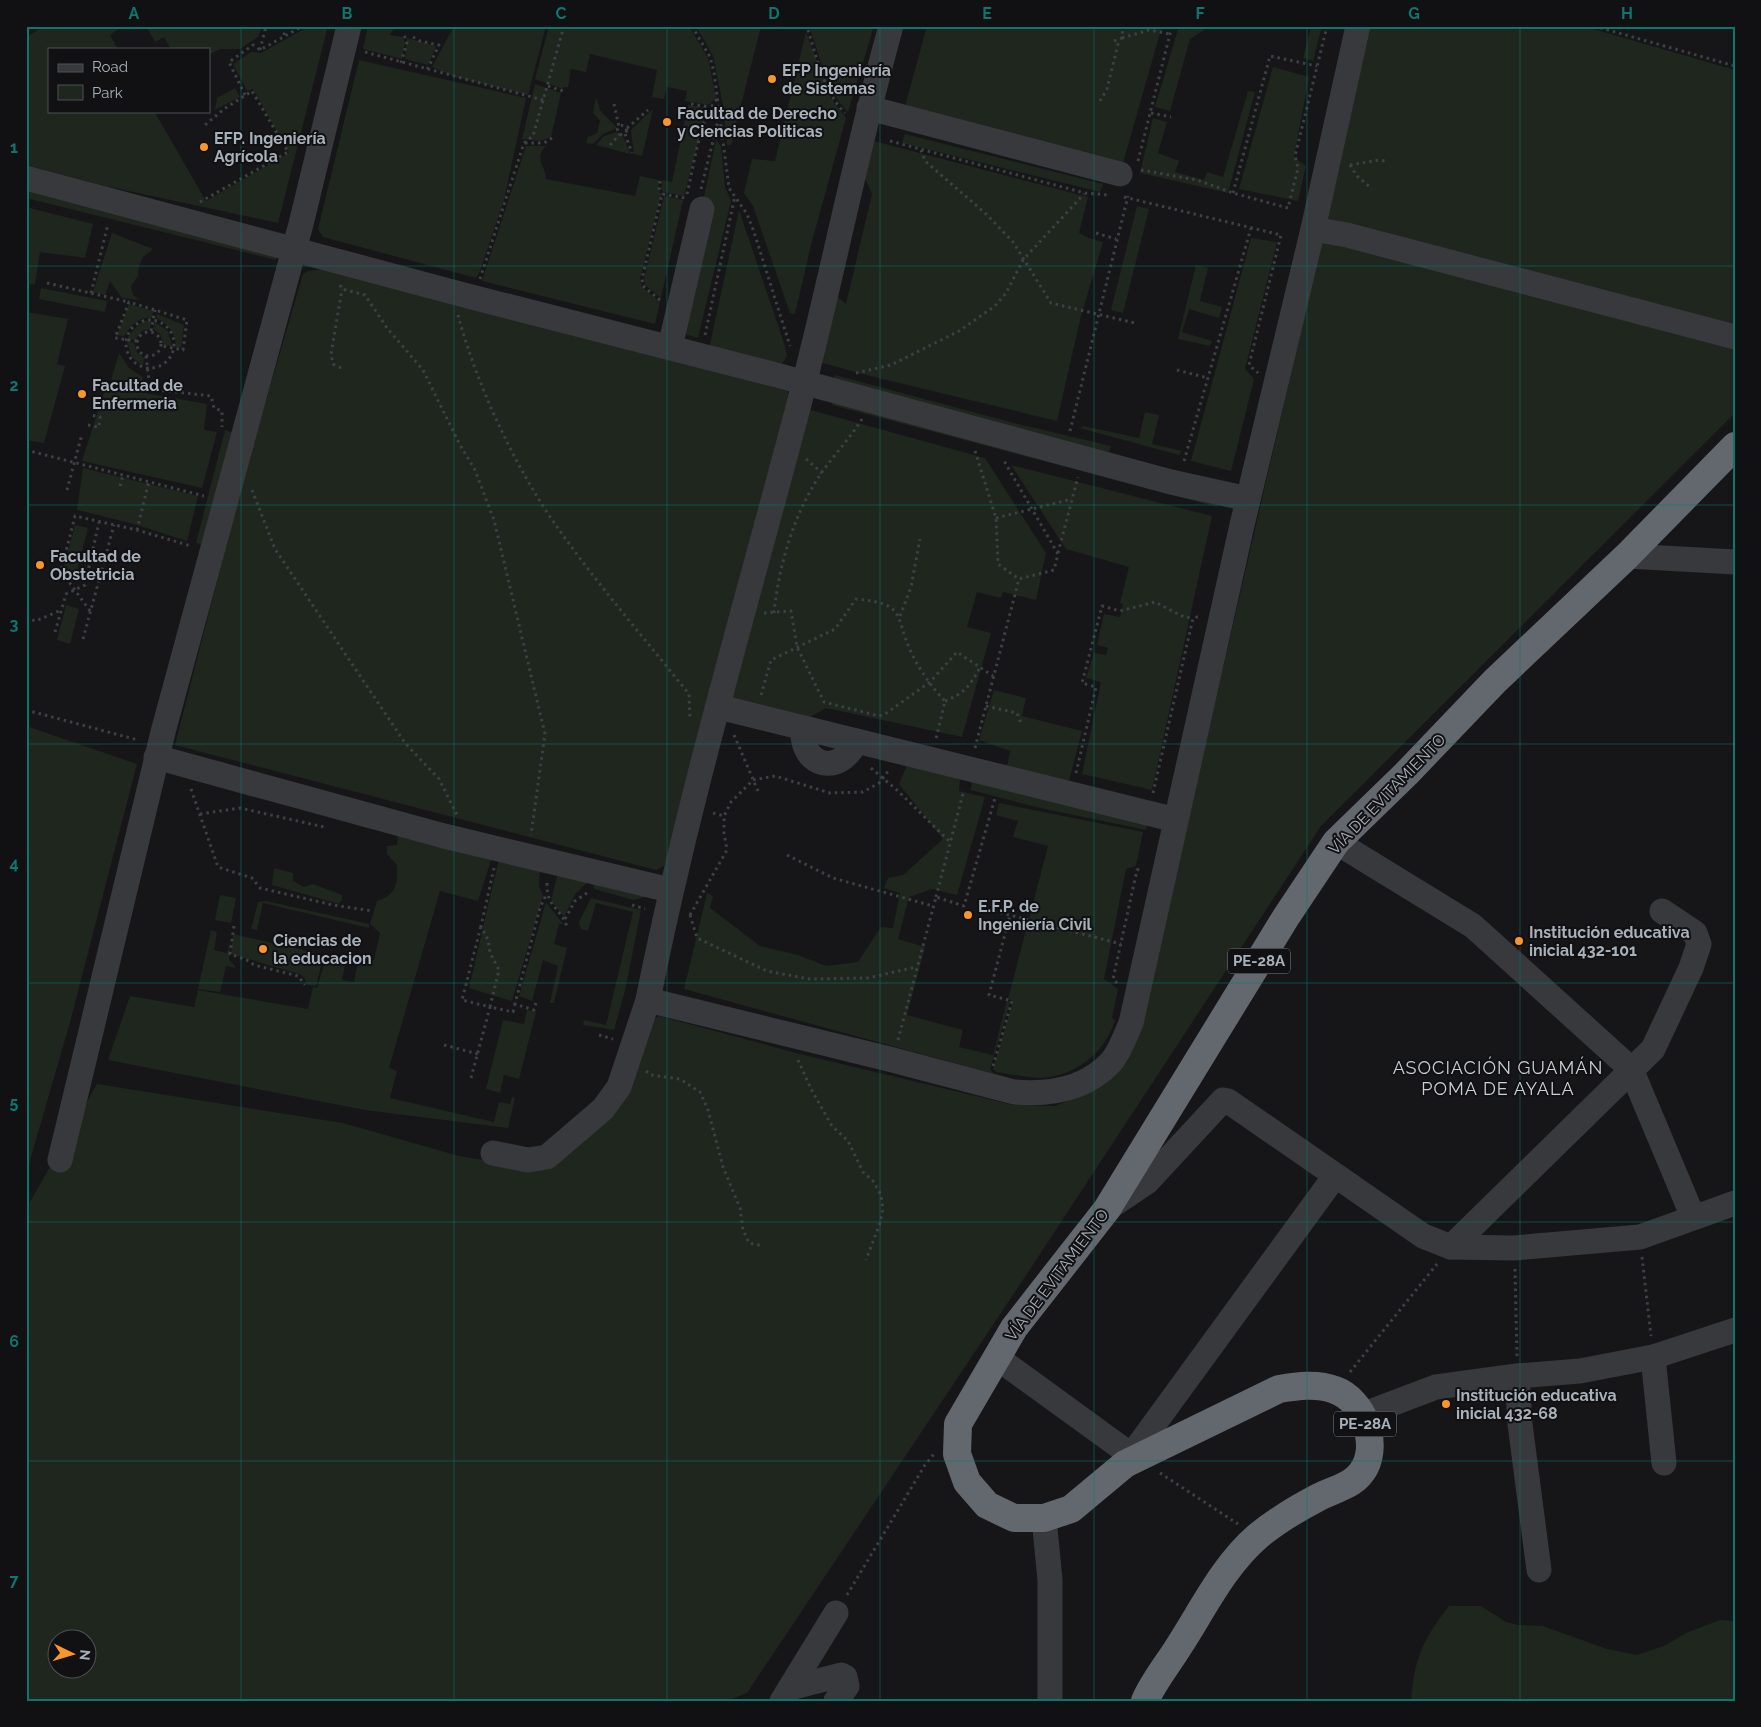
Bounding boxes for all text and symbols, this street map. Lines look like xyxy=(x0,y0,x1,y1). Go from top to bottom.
text: A xyxy=(129,4,140,23)
text: B xyxy=(342,4,353,23)
text: C xyxy=(556,4,567,23)
text: D xyxy=(768,4,780,23)
text: E xyxy=(982,4,992,23)
text: F xyxy=(1195,4,1205,23)
text: G xyxy=(1408,4,1420,23)
text: H xyxy=(1621,4,1633,23)
legend xyxy=(48,48,210,112)
text: Road xyxy=(92,58,128,76)
place label: EFP Ingeniería de Sistemas xyxy=(782,61,891,98)
marker: EFP Ingeniería de Sistemas xyxy=(766,73,778,85)
text: Park xyxy=(92,84,123,102)
place label: Facultad de Derecho y Ciencias Politicas xyxy=(677,104,837,141)
marker: Facultad de Derecho y Ciencias Politicas xyxy=(661,116,673,128)
place label: EFP. Ingeniería Agrícola xyxy=(214,129,326,166)
text: 1 xyxy=(10,138,18,157)
marker: EFP. Ingeniería Agrícola xyxy=(198,141,210,153)
text: 2 xyxy=(9,376,19,395)
place label: Facultad de Enfermeria xyxy=(92,376,183,413)
marker: Facultad de Enfermeria xyxy=(76,388,88,400)
place label: Facultad de Obstetricia xyxy=(50,547,141,584)
marker: Facultad de Obstetricia xyxy=(34,559,46,571)
text: 3 xyxy=(10,615,19,634)
street label: VÍA DE EVITAMIENTO xyxy=(1324,729,1449,858)
text: 4 xyxy=(9,854,19,873)
place label: E.F.P. de Ingeniería Civil xyxy=(978,897,1093,934)
marker: E.F.P. de Ingeniería Civil xyxy=(962,909,974,921)
place label: Institución educativa inicial 432-101 xyxy=(1529,923,1690,960)
place label: Ciencias de la educacion xyxy=(273,931,372,968)
marker: Institución educativa inicial 432-101 xyxy=(1513,935,1525,947)
marker: Ciencias de la educacion xyxy=(257,943,269,955)
road number: PE-28A xyxy=(1228,948,1290,974)
district label: ASOCIACIÓN GUAMÁN POMA DE AYALA xyxy=(1393,1056,1603,1099)
text: 5 xyxy=(10,1093,19,1112)
street label: VÍA DE EVITAMIENTO xyxy=(1000,1205,1113,1345)
text: 6 xyxy=(9,1332,19,1351)
place label: Institución educativa inicial 432-68 xyxy=(1456,1386,1617,1423)
marker: Institución educativa inicial 432-68 xyxy=(1440,1398,1452,1410)
road number: PE-28A xyxy=(1334,1412,1396,1436)
text: 7 xyxy=(10,1571,19,1590)
north arrow xyxy=(48,1630,98,1680)
text: N xyxy=(77,1649,93,1661)

